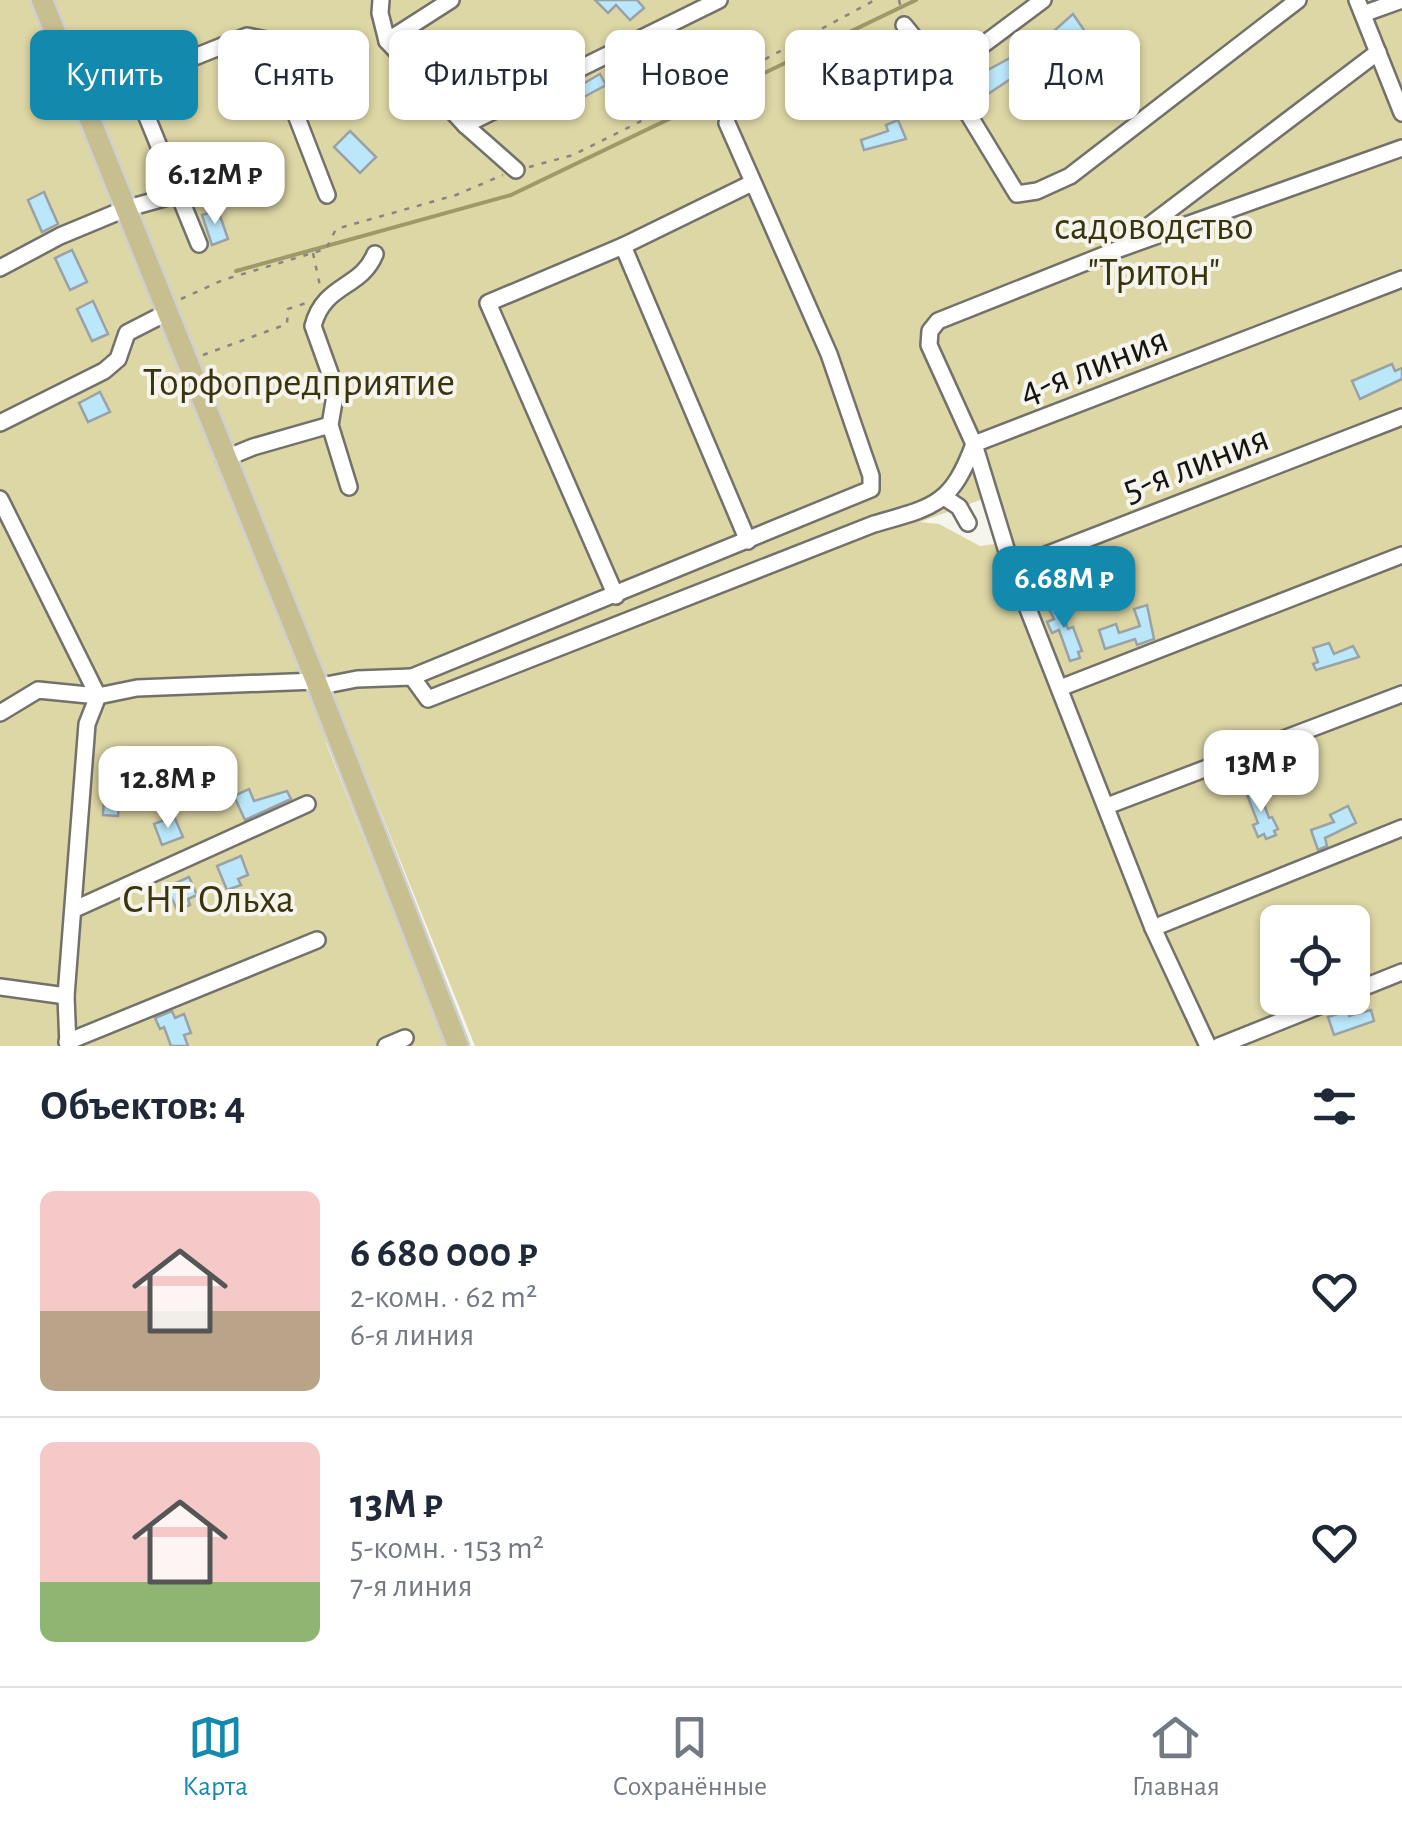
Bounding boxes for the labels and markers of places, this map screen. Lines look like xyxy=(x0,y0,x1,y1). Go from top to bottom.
pin: 6.12M ₽ xyxy=(123,142,307,227)
pin: 6.68M ₽ xyxy=(972,546,1156,631)
pin: 13M ₽ xyxy=(1191,730,1331,815)
pin: 12.8M ₽ xyxy=(76,746,260,831)

